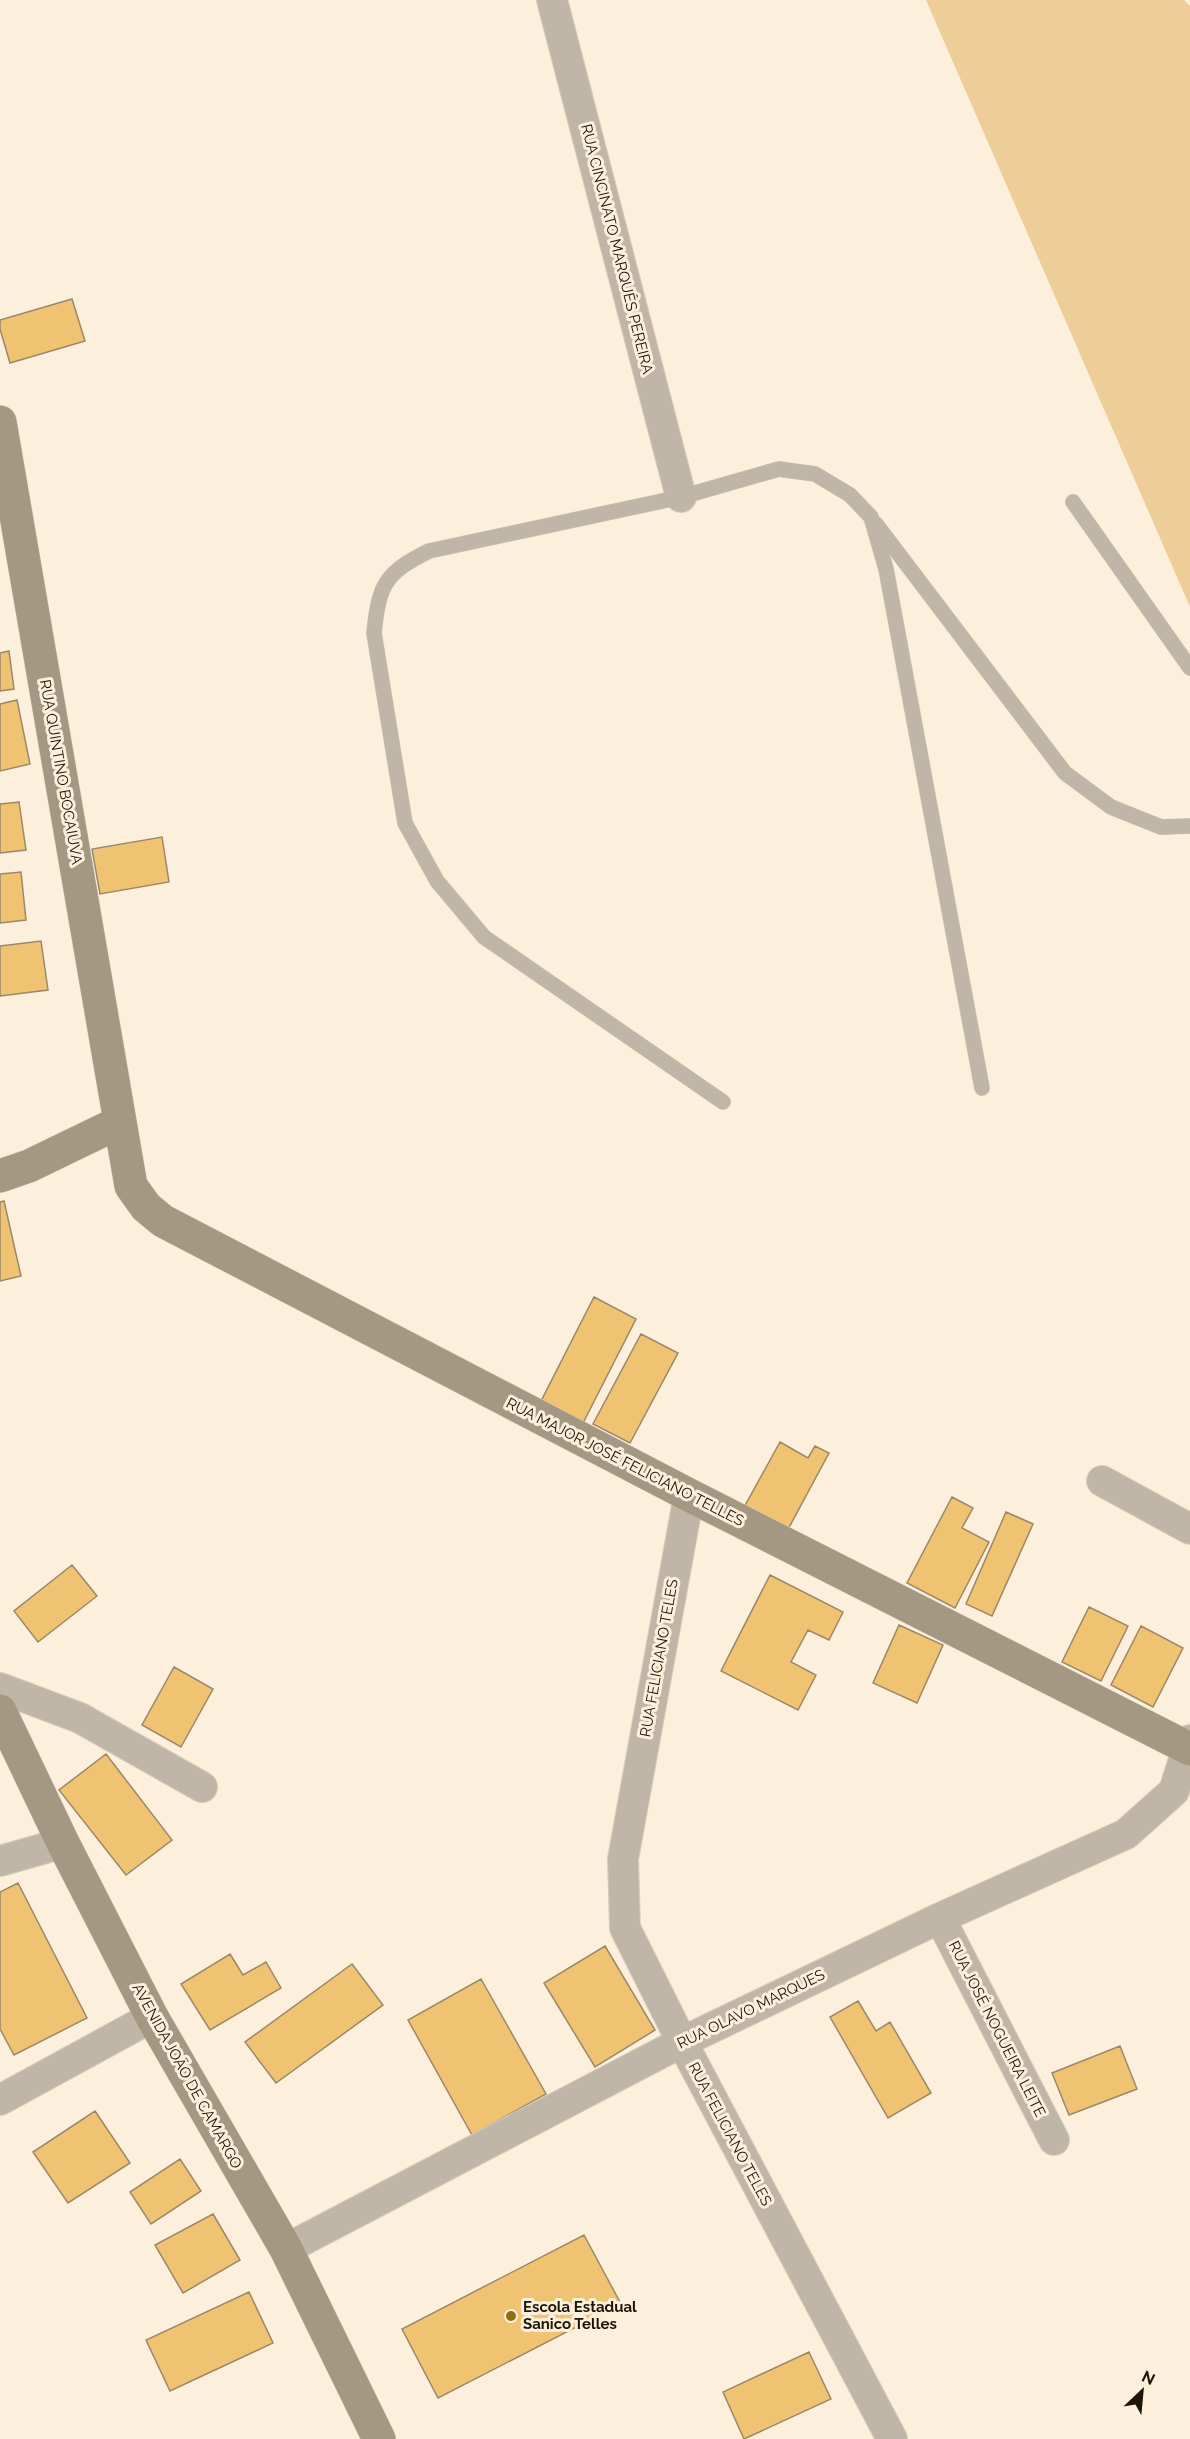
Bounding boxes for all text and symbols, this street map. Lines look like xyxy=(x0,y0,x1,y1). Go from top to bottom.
street label: RUA CINCINATO MARQUÊS PEREIRA xyxy=(577,122,657,376)
street label: RUA QUINTINO BOCAIUVA xyxy=(36,678,86,866)
street label: RUA MAJOR JOSÉ FELICIANO TELLES xyxy=(503,1394,747,1530)
street label: RUA FELICIANO TELES xyxy=(636,1578,682,1738)
street label: RUA JOSÉ NOGUEIRA LEITE xyxy=(945,1938,1049,2120)
street label: RUA OLAVO MARQUES xyxy=(674,1965,828,2053)
street label: AVENIDA JOÃO DE CAMARGO xyxy=(128,1980,246,2172)
street label: RUA FELICIANO TELES xyxy=(684,2059,776,2209)
place label: Escola Estadual Sanico Telles xyxy=(523,2298,637,2333)
marker: Escola Estadual Sanico Telles xyxy=(504,2309,518,2323)
north arrow xyxy=(1112,2361,1172,2421)
text: N xyxy=(1139,2367,1158,2389)

